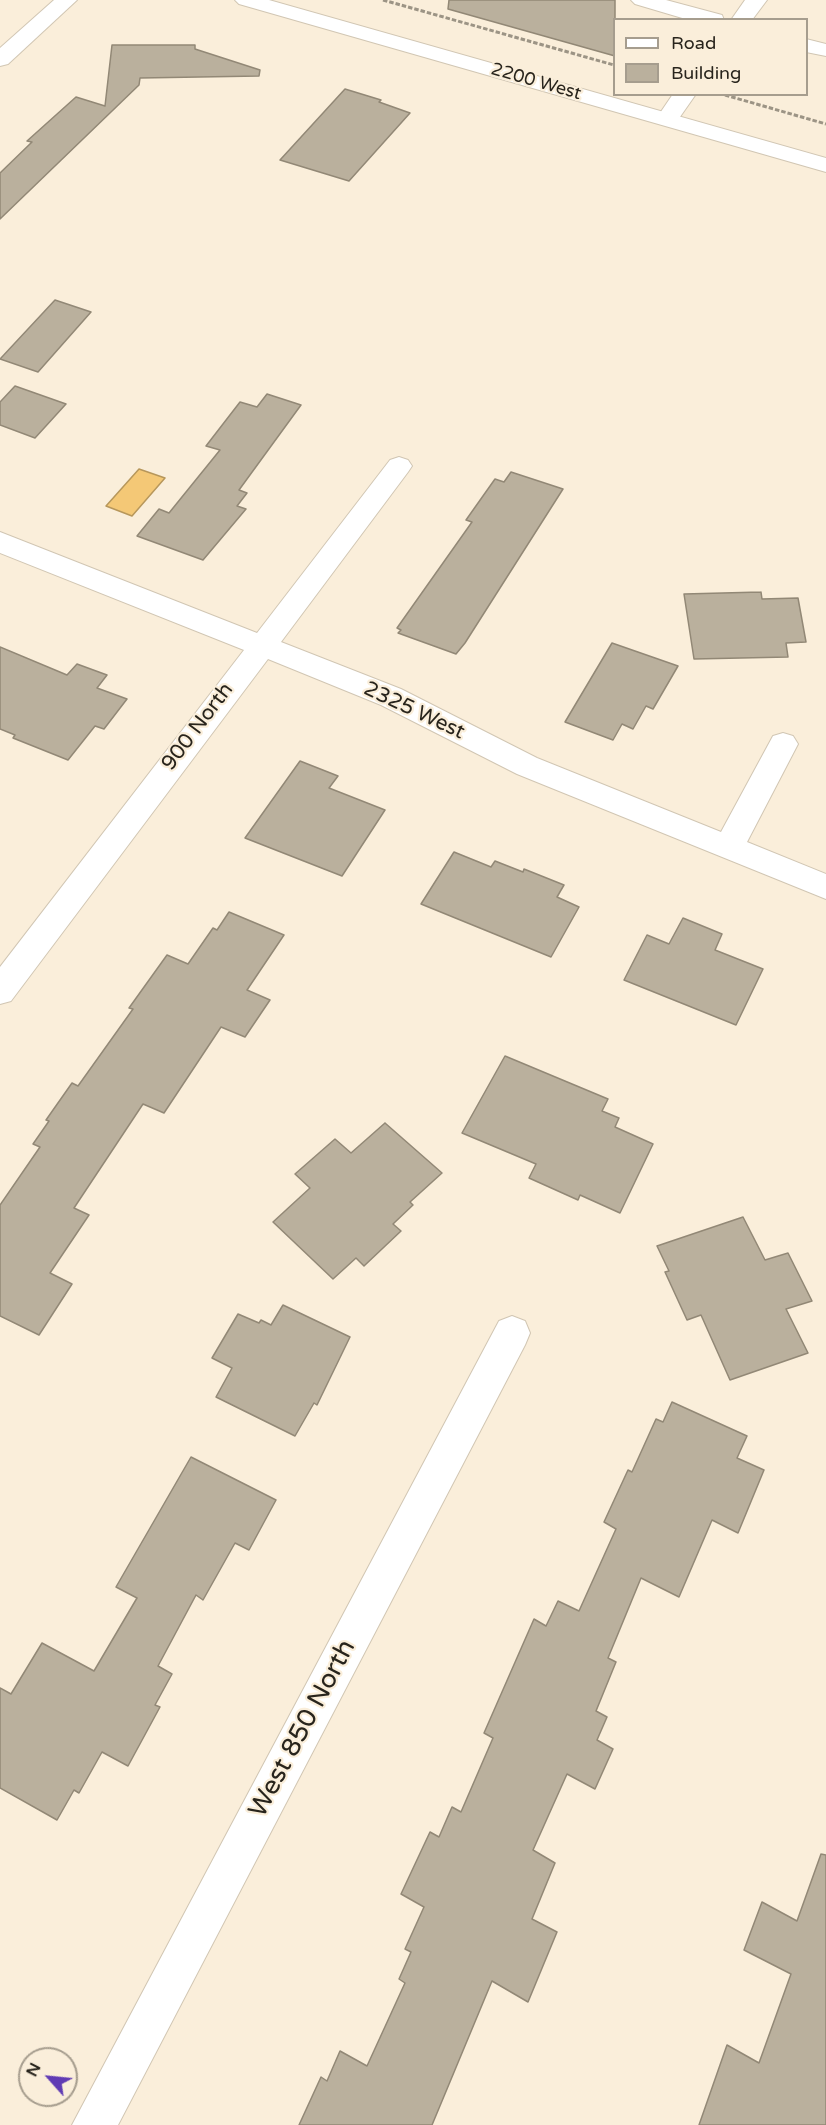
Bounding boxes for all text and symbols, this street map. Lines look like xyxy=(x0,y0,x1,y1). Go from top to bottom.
legend xyxy=(613,18,808,96)
text: Road xyxy=(671,32,716,54)
street label: 2200 West xyxy=(488,59,584,105)
text: Building xyxy=(671,62,741,84)
street label: 2325 West xyxy=(360,677,468,745)
street label: 900 North xyxy=(157,678,239,776)
street label: West 850 North xyxy=(243,1635,363,1823)
north arrow xyxy=(18,2047,78,2107)
text: N xyxy=(22,2059,46,2080)

